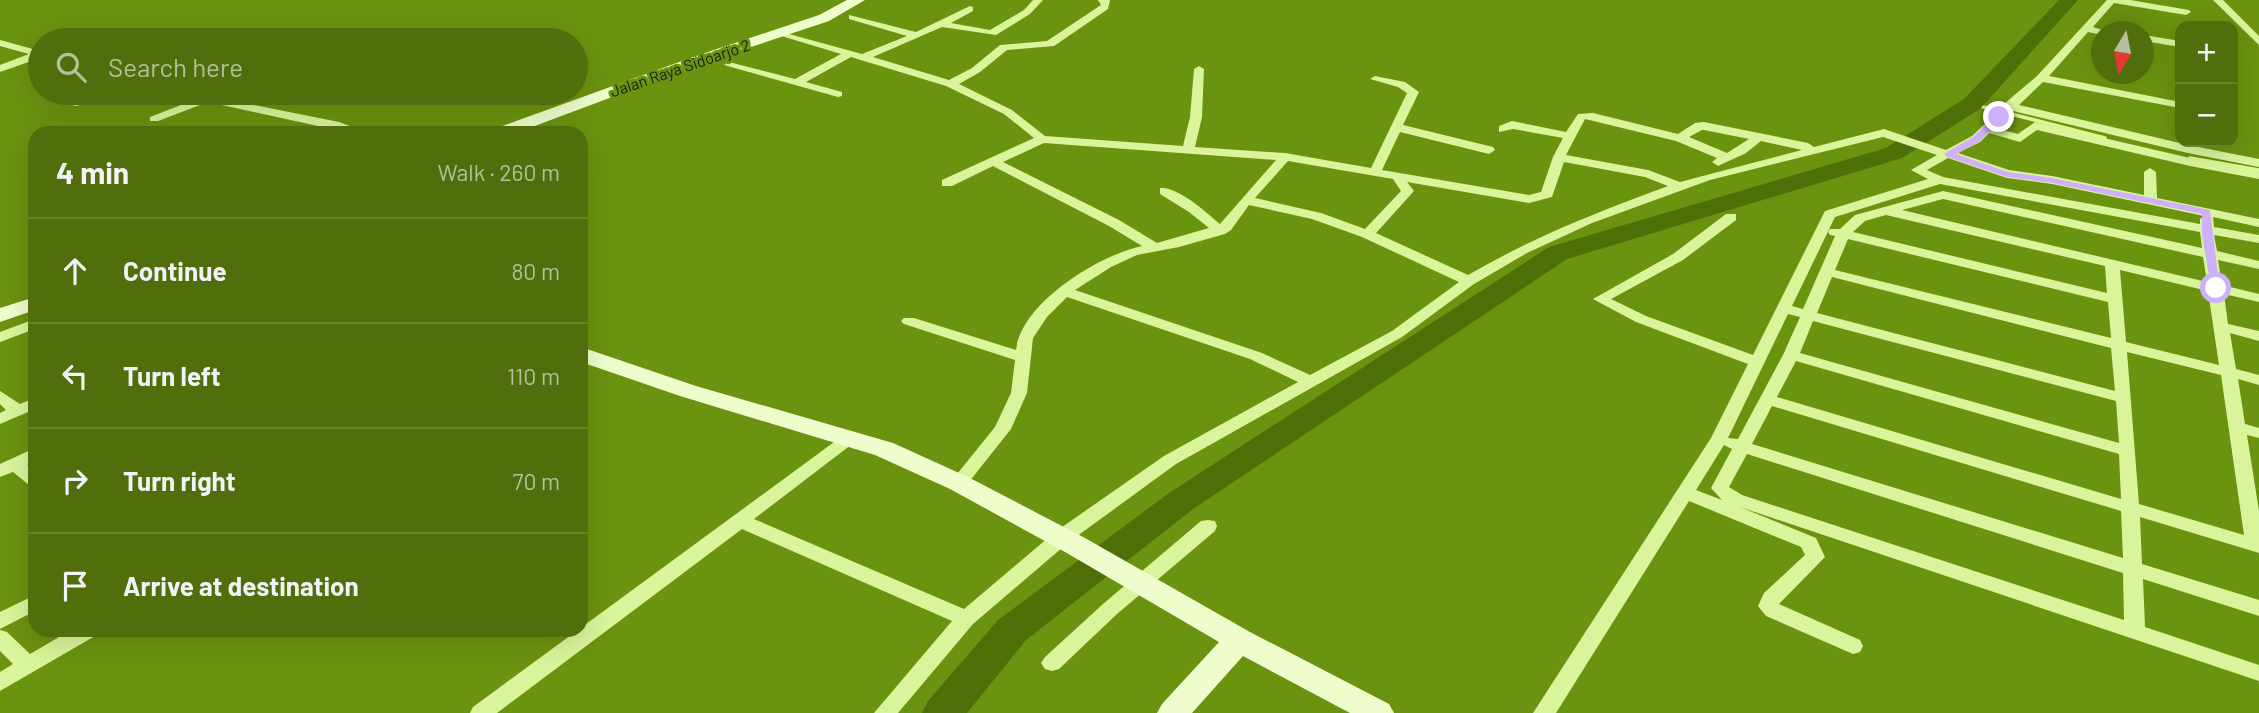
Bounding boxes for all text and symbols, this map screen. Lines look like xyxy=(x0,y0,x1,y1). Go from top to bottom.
north arrow xyxy=(2091,21,2154,84)
map controls xyxy=(2175,21,2238,147)
button: + xyxy=(2175,21,2238,84)
search box xyxy=(28,28,588,105)
street label: Jalan Raya Sidoarjo 2 xyxy=(607,35,752,100)
icon: search xyxy=(52,48,90,86)
text: Search here xyxy=(108,51,243,82)
button: − xyxy=(2175,84,2238,147)
route end xyxy=(1983,101,2014,132)
text: 4 min xyxy=(56,154,129,190)
text: Walk · 260 m xyxy=(438,158,560,186)
icon: ahead xyxy=(56,252,94,290)
text: Continue xyxy=(123,255,227,286)
text: 80 m xyxy=(511,257,560,285)
route start xyxy=(2200,272,2231,303)
icon: left xyxy=(56,357,94,395)
text: Turn left xyxy=(123,360,221,391)
text: 110 m xyxy=(507,362,560,390)
icon: right xyxy=(56,462,94,500)
text: Turn right xyxy=(123,465,236,496)
text: 70 m xyxy=(513,467,560,495)
icon: arrive xyxy=(56,567,94,605)
text: Arrive at destination xyxy=(123,570,359,601)

